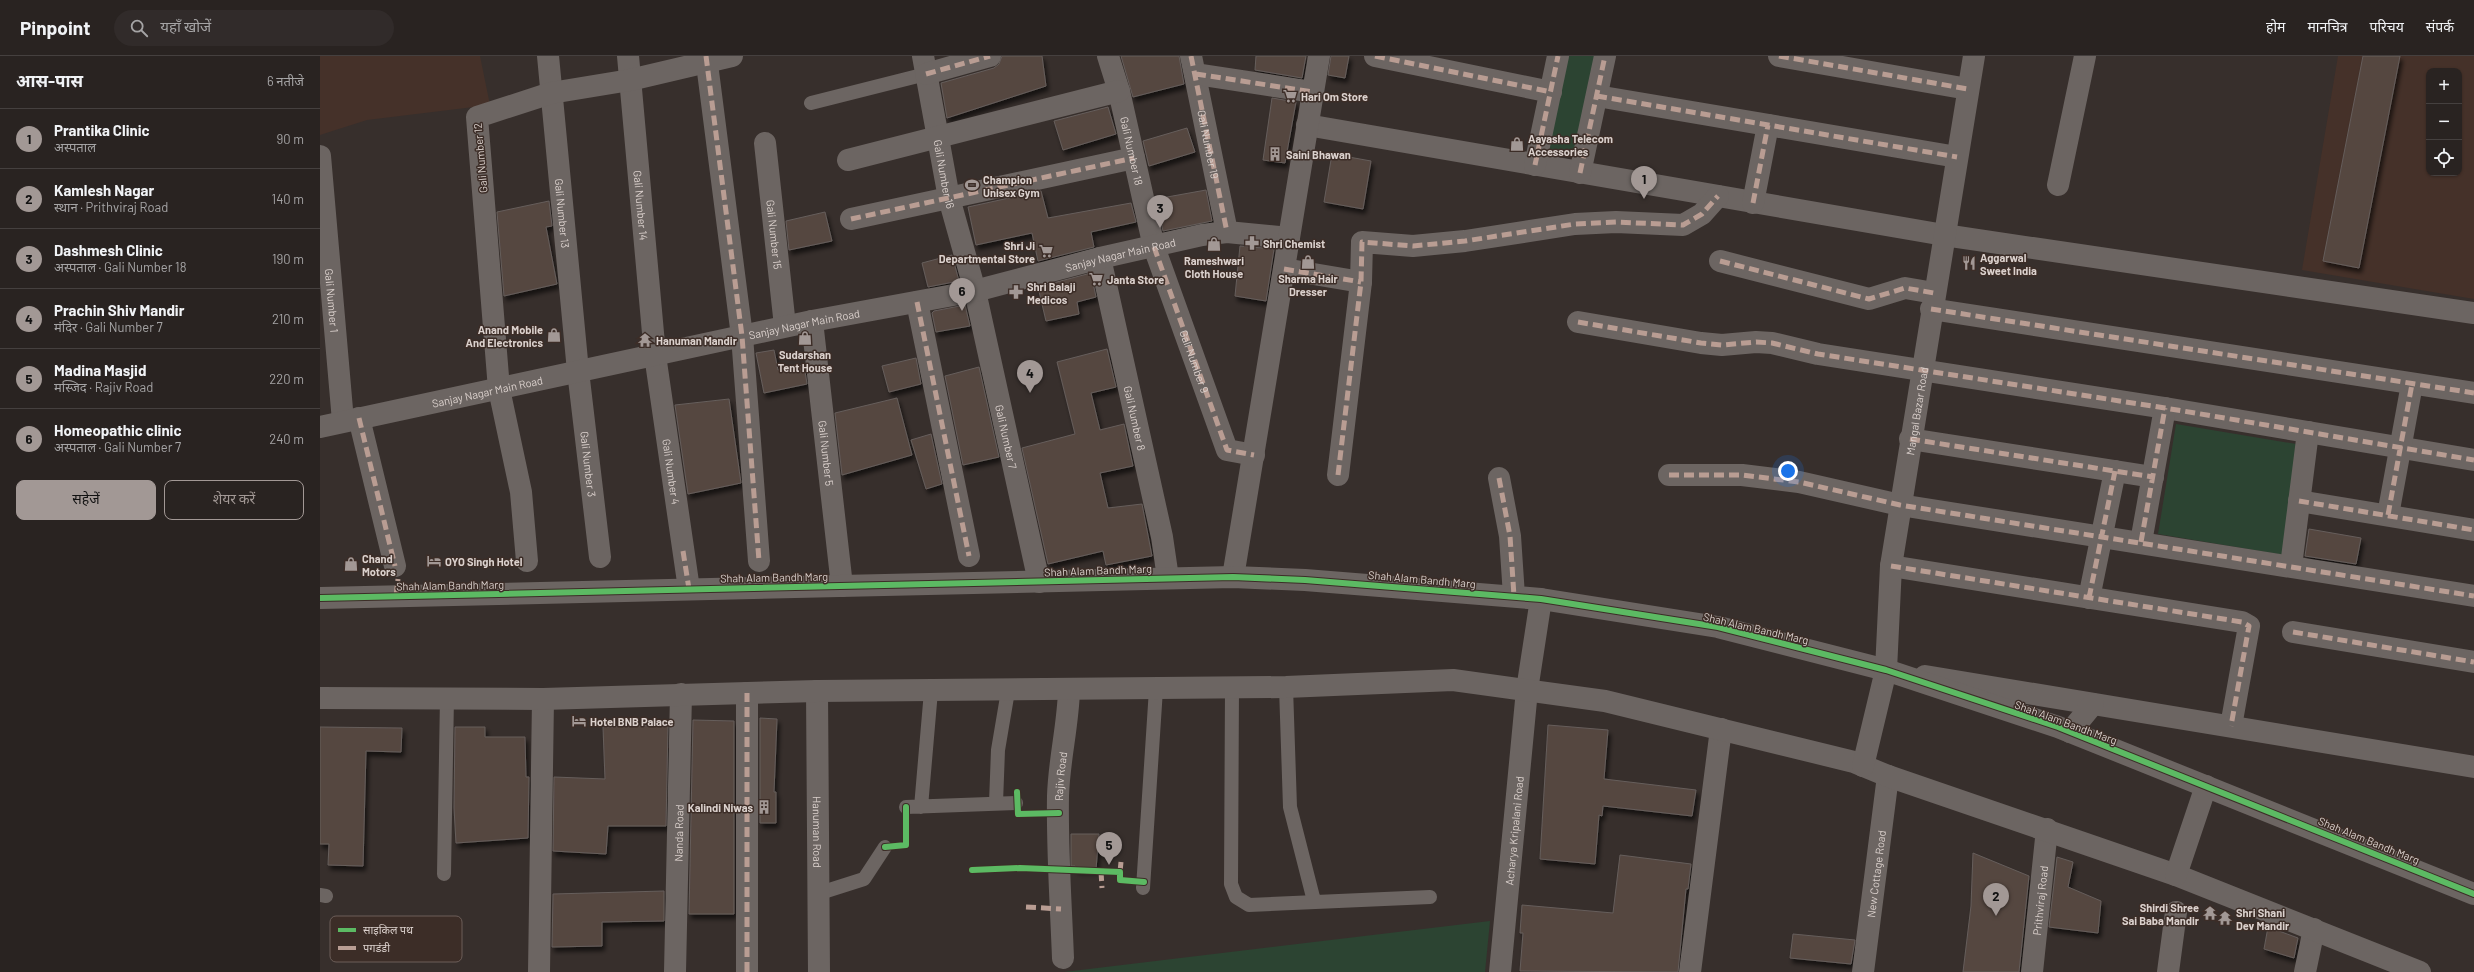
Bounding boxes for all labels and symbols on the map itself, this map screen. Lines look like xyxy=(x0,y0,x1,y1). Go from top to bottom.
supermarket icon: Hari Om Store xyxy=(1282,88,1298,104)
place label: Hari Om Store xyxy=(1301,90,1368,103)
street label: Gali Number 19 xyxy=(1196,109,1222,180)
street label: Gali Number 18 xyxy=(1118,115,1146,187)
street label: Gali Number 12 xyxy=(470,122,490,193)
place label: Aayasha Telecom Accessories xyxy=(1528,132,1613,158)
shop icon: Aayasha Telecom Accessories xyxy=(1509,136,1525,152)
street label: Gali Number 16 xyxy=(932,139,958,210)
building icon: Saini Bhawan xyxy=(1267,146,1283,162)
place label: Saini Bhawan xyxy=(1286,148,1351,161)
pin: 1 xyxy=(1631,166,1657,199)
street label: Gali Number 14 xyxy=(632,170,651,241)
place label: Champion Unisex Gym xyxy=(983,173,1040,199)
sports icon: Champion Unisex Gym xyxy=(964,177,980,193)
street label: Gali Number 13 xyxy=(553,178,573,249)
pin: 3 xyxy=(1147,195,1173,228)
street label: Gali Number 15 xyxy=(765,199,785,270)
street label: Sanjay Nagar Main Road xyxy=(1064,235,1177,273)
pharmacy icon: Shri Chemist xyxy=(1244,235,1260,251)
shop icon: Rameshwari Cloth House xyxy=(1206,236,1222,252)
place label: Shri Chemist xyxy=(1263,237,1325,250)
place label: Shri Ji Departmental Store xyxy=(939,239,1035,265)
supermarket icon: Shri Ji Departmental Store xyxy=(1038,243,1054,259)
place label: Aggarwal Sweet India xyxy=(1980,251,2037,277)
place label: Rameshwari Cloth House xyxy=(1184,254,1244,280)
shop icon: Sharma Hair Dresser xyxy=(1300,254,1316,270)
restaurant icon: Aggarwal Sweet India xyxy=(1961,255,1977,271)
street label: Gali Number 1 xyxy=(323,268,342,333)
supermarket icon: Janta Store xyxy=(1088,271,1104,287)
place label: Sharma Hair Dresser xyxy=(1278,272,1339,298)
place label: Janta Store xyxy=(1107,273,1164,286)
pin: 6 xyxy=(949,278,975,311)
place label: Shri Balaji Medicos xyxy=(1027,280,1076,306)
pharmacy icon: Shri Balaji Medicos xyxy=(1008,284,1024,300)
street label: Sanjay Nagar Main Road xyxy=(747,306,861,341)
place label: Anand Mobile And Electronics xyxy=(466,323,543,349)
shop icon: Anand Mobile And Electronics xyxy=(546,327,562,343)
street label: Gali Number 9 xyxy=(1178,328,1212,395)
shop icon: Sudarshan Tent House xyxy=(797,330,813,346)
temple icon: Hanuman Mandir xyxy=(637,332,653,348)
place label: Hanuman Mandir xyxy=(656,334,738,347)
place label: Sudarshan Tent House xyxy=(778,348,832,374)
pin: 4 xyxy=(1017,360,1043,393)
street label: Mangal Bazar Road xyxy=(1903,366,1930,456)
street label: Sanjay Nagar Main Road xyxy=(431,373,544,409)
street label: Gali Number 8 xyxy=(1122,384,1149,452)
street label: Gali Number 7 xyxy=(994,403,1020,470)
street label: Gali Number 5 xyxy=(817,420,837,487)
street label: Gali Number 3 xyxy=(579,430,599,497)
street label: Gali Number 4 xyxy=(661,438,683,505)
your location xyxy=(1778,461,1798,481)
place label: Chand Motors xyxy=(362,552,396,578)
hotel icon: OYO Singh Hotel xyxy=(426,553,442,569)
place label: OYO Singh Hotel xyxy=(445,555,523,568)
shop icon: Chand Motors xyxy=(343,556,359,572)
street label: Shah Alam Bandh Marg xyxy=(1044,562,1152,578)
street label: Shah Alam Bandh Marg xyxy=(1368,568,1476,590)
street label: Shah Alam Bandh Marg xyxy=(720,570,828,584)
street label: Shah Alam Bandh Marg xyxy=(396,578,504,592)
street label: Shah Alam Bandh Marg xyxy=(1702,610,1810,646)
street label: Shah Alam Bandh Marg xyxy=(2013,697,2119,747)
hotel icon: Hotel BNB Palace xyxy=(571,713,587,729)
place label: Hotel BNB Palace xyxy=(590,715,674,728)
street label: Rajiv Road xyxy=(1051,751,1069,801)
street label: Acharya Kripalani Road xyxy=(1502,775,1525,886)
street label: Hanuman Road xyxy=(811,796,825,868)
building icon: Kalindi Niwas xyxy=(756,799,772,815)
place label: Kalindi Niwas xyxy=(688,801,753,814)
street label: Nanda Road xyxy=(671,804,685,862)
street label: Shah Alam Bandh Marg xyxy=(2317,814,2422,866)
street label: New Cottage Road xyxy=(1864,829,1888,918)
pin: 5 xyxy=(1096,832,1122,865)
street label: Prithviraj Road xyxy=(2029,865,2050,936)
pin: 2 xyxy=(1983,883,2009,916)
place label: Shirdi Shree Sai Baba Mandir xyxy=(2122,901,2200,927)
temple icon: Shirdi Shree Sai Baba Mandir xyxy=(2202,905,2218,921)
place label: Shri Shani Dev Mandir xyxy=(2236,906,2290,932)
temple icon: Shri Shani Dev Mandir xyxy=(2217,910,2233,926)
legend xyxy=(330,916,462,962)
text: साइकिल पथ xyxy=(363,923,414,936)
text: पगडंडी xyxy=(363,941,390,954)

